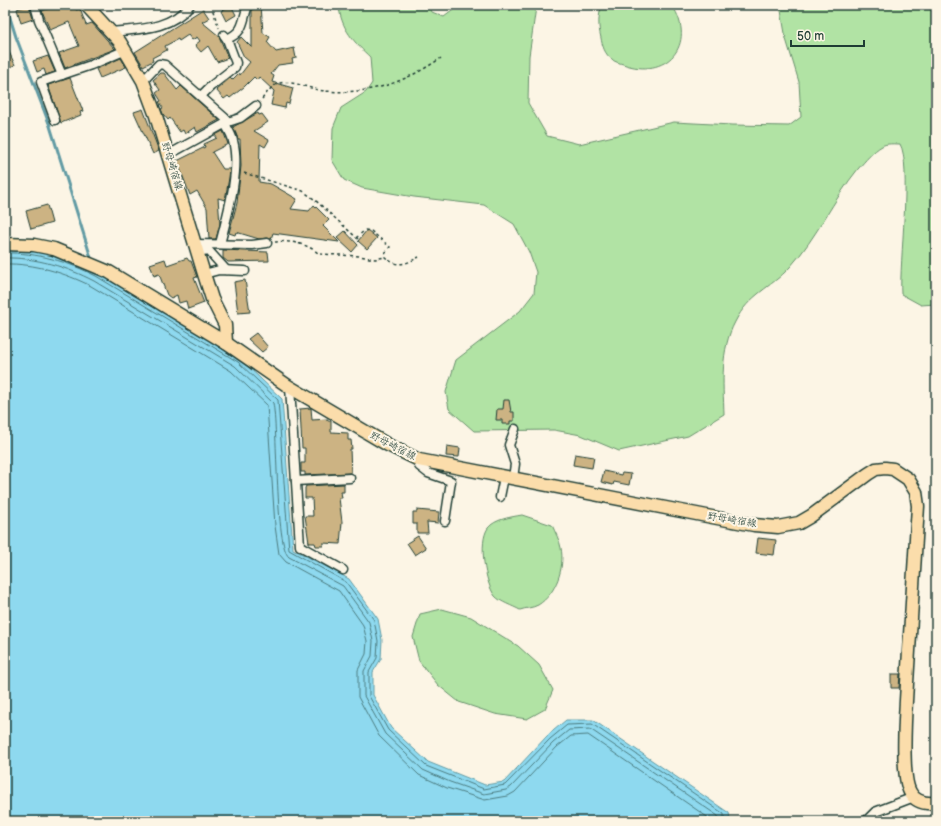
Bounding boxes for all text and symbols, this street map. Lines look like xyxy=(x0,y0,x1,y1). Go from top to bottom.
scale bar xyxy=(791,22,864,48)
text: 50 m xyxy=(797,29,824,44)
street label: 野母崎宿線 xyxy=(159,140,185,192)
street label: 野母崎宿線 xyxy=(368,429,418,463)
street label: 野母崎宿線 xyxy=(706,510,758,530)

